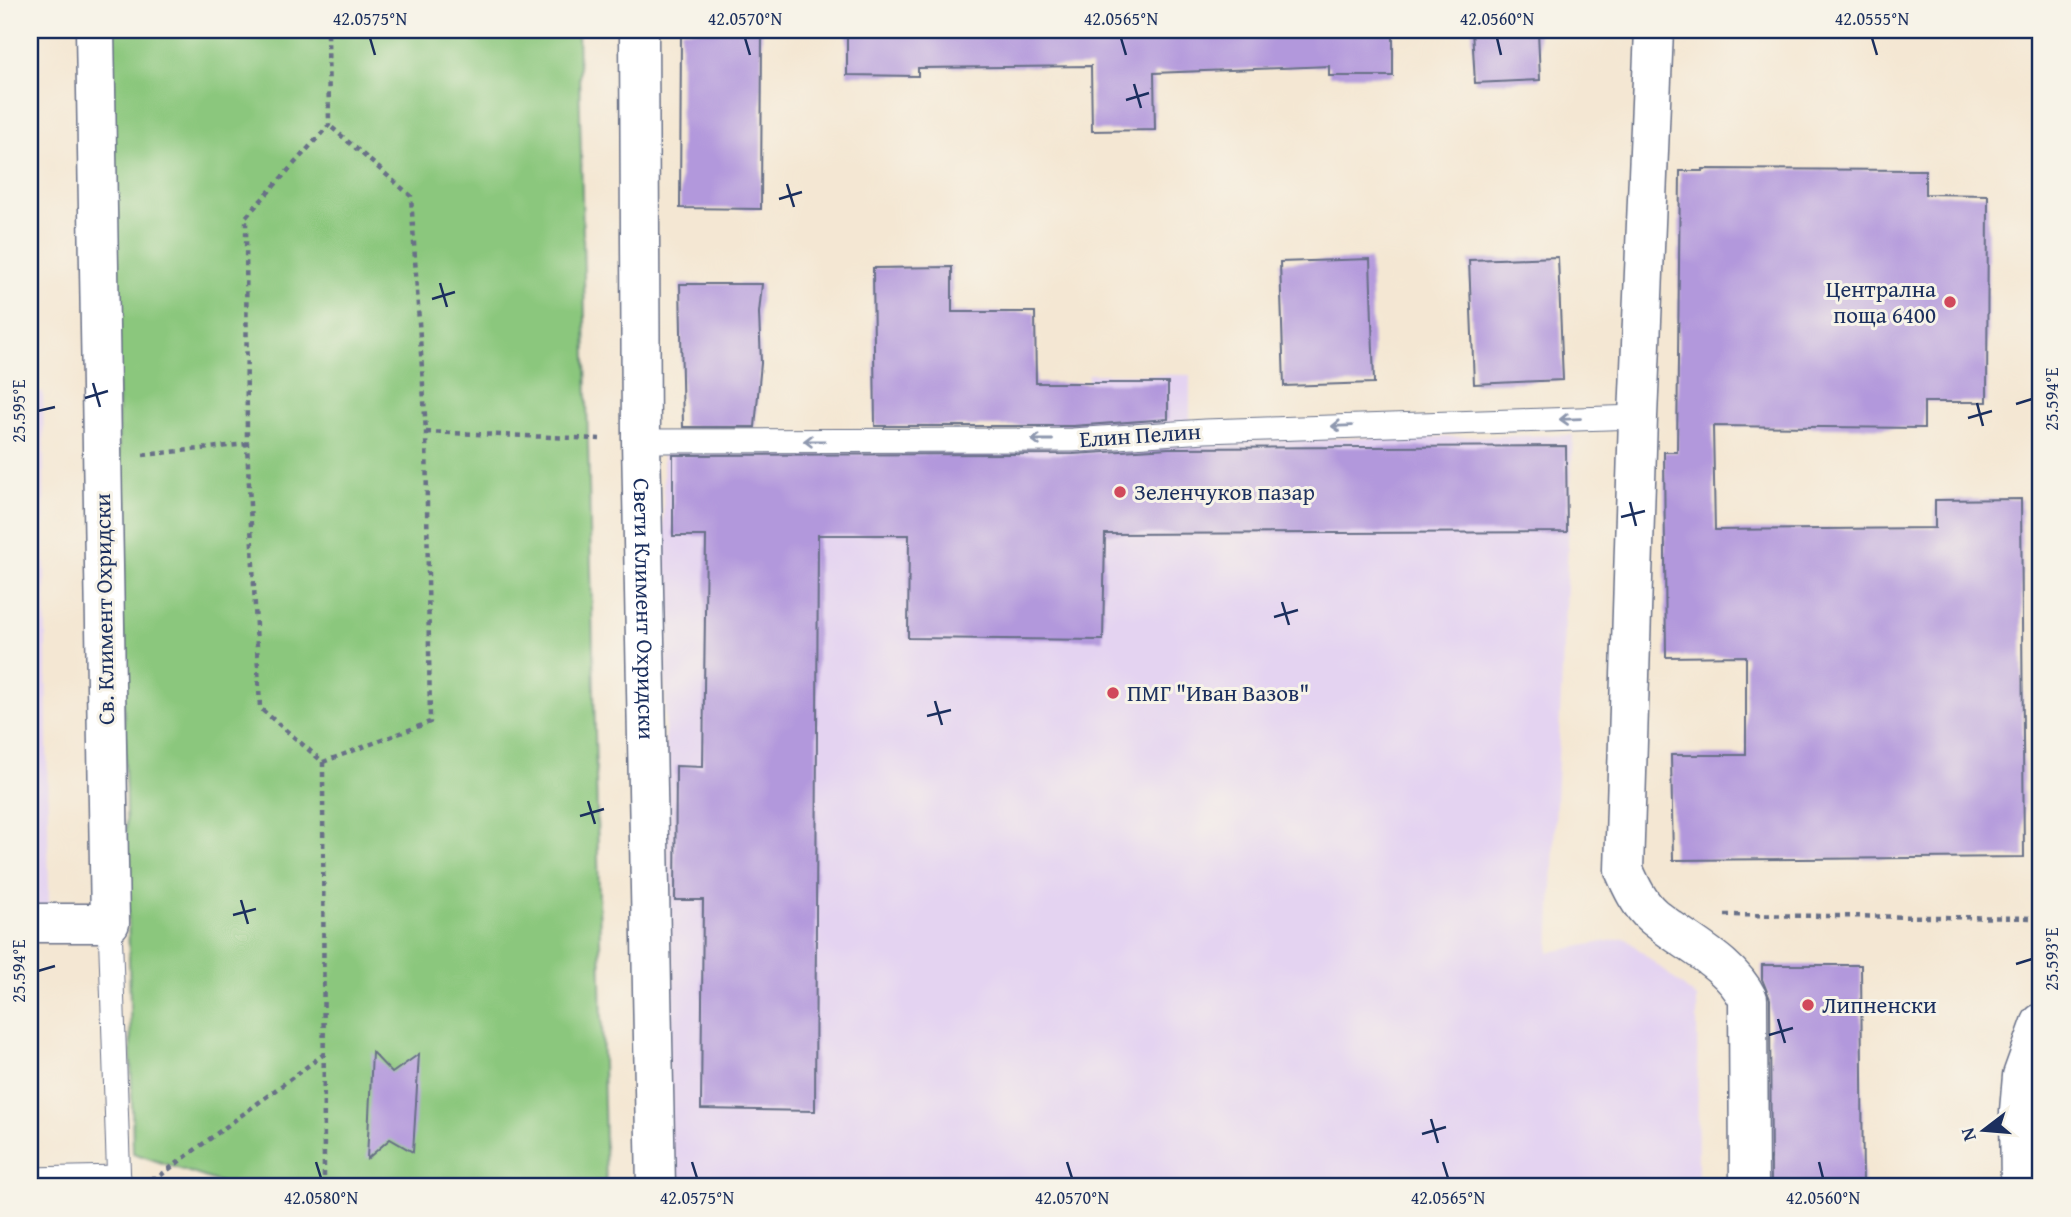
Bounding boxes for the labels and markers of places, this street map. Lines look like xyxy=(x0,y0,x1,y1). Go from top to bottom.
place label: Централна поща 6400 xyxy=(1826,272,1936,331)
marker: Централна поща 6400 xyxy=(1942,294,1958,310)
place label: Зеленчуков пазар xyxy=(1134,475,1315,508)
marker: Зеленчуков пазар xyxy=(1112,484,1128,500)
place label: ПМГ "Иван Вазов" xyxy=(1127,676,1309,709)
marker: ПМГ "Иван Вазов" xyxy=(1105,685,1121,701)
place label: Липненски xyxy=(1822,988,1937,1021)
marker: Липненски xyxy=(1800,997,1816,1013)

